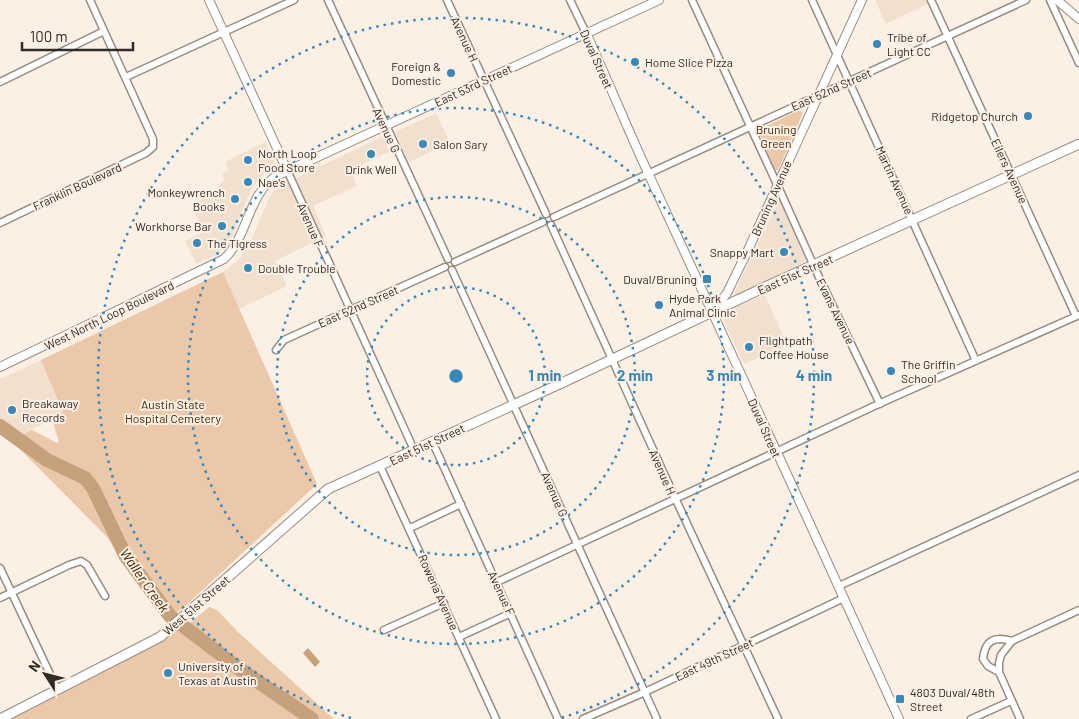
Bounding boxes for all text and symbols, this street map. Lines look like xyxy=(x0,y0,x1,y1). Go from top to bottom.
street label: Avenue H xyxy=(448,14,482,64)
scale bar xyxy=(22,20,134,52)
text: 100 m xyxy=(30,27,68,45)
street label: Duval Street xyxy=(578,27,616,91)
place label: Tribe of Light CC xyxy=(887,30,931,58)
marker: Tribe of Light CC xyxy=(871,38,883,50)
place label: Home Slice Pizza xyxy=(645,55,733,69)
marker: Home Slice Pizza xyxy=(629,56,641,68)
place label: Foreign & Domestic xyxy=(391,59,441,87)
street label: East 53rd Street xyxy=(432,61,514,109)
street label: East 52nd Street xyxy=(789,65,873,113)
marker: Foreign & Domestic xyxy=(445,67,457,79)
street label: Avenue G xyxy=(371,105,403,155)
place label: Ridgetop Church xyxy=(931,109,1018,123)
marker: Ridgetop Church xyxy=(1022,110,1034,122)
park label: Bruning Green xyxy=(756,122,796,150)
street label: Eilers Avenue xyxy=(989,136,1031,206)
place label: Salon Sary xyxy=(433,137,488,151)
marker: Salon Sary xyxy=(417,138,429,150)
street label: Martin Avenue xyxy=(873,144,917,216)
place label: North Loop Food Store xyxy=(258,146,317,174)
marker: Drink Well xyxy=(365,148,377,160)
marker: North Loop Food Store xyxy=(242,154,254,166)
street label: Bruning Avenue xyxy=(748,158,794,238)
street label: Franklin Boulevard xyxy=(30,159,124,213)
place label: Drink Well xyxy=(345,162,397,176)
place label: Nae's xyxy=(258,175,286,189)
marker: Nae's xyxy=(242,176,254,188)
place label: Monkeywrench Books xyxy=(147,185,225,213)
marker: Monkeywrench Books xyxy=(229,193,241,205)
street label: Avenue F xyxy=(295,201,327,250)
place label: Workhorse Bar xyxy=(135,219,213,233)
marker: Workhorse Bar xyxy=(216,220,228,232)
place label: The Tigress xyxy=(207,236,267,250)
marker: The Tigress xyxy=(191,237,203,249)
place label: Snappy Mart xyxy=(710,245,774,259)
marker: Snappy Mart xyxy=(778,246,790,258)
street label: East 51st Street xyxy=(755,251,835,297)
place label: Double Trouble xyxy=(258,261,336,275)
marker: Double Trouble xyxy=(242,262,254,274)
place label: Duval/Bruning xyxy=(623,272,697,286)
marker: Duval/Bruning xyxy=(701,273,713,285)
street label: Evans Avenue xyxy=(814,276,858,346)
street label: West North Loop Boulevard xyxy=(42,278,176,352)
street label: East 52nd Street xyxy=(316,282,400,330)
place label: Hyde Park Animal Clinic xyxy=(669,291,736,319)
marker: Hyde Park Animal Clinic xyxy=(653,299,665,311)
place label: Flightpath Coffee House xyxy=(759,333,829,361)
marker: Flightpath Coffee House xyxy=(743,341,755,353)
place label: The Griffin School xyxy=(901,357,956,385)
marker: The Griffin School xyxy=(885,365,897,377)
text: 1 min xyxy=(529,366,561,384)
text: 2 min xyxy=(617,366,653,384)
text: 3 min xyxy=(706,366,742,384)
text: 4 min xyxy=(796,366,832,384)
centre of rings xyxy=(447,367,465,385)
place label: Breakaway Records xyxy=(22,396,79,424)
street label: Duval Street xyxy=(746,396,784,460)
park label: Austin State Hospital Cemetery xyxy=(125,397,222,425)
marker: Breakaway Records xyxy=(6,404,18,416)
street label: East 51st Street xyxy=(387,420,467,468)
street label: Avenue H xyxy=(647,447,679,497)
street label: Avenue G xyxy=(539,469,571,519)
water label: Waller Creek xyxy=(117,545,173,615)
street label: Rowena Avenue xyxy=(416,552,462,632)
street label: Avenue F xyxy=(486,569,518,618)
street label: West 51st Street xyxy=(160,572,232,638)
street label: East 49th Street xyxy=(673,635,755,683)
north arrow xyxy=(20,649,70,699)
text: N xyxy=(24,657,44,675)
place label: University of Texas at Austin xyxy=(178,659,256,687)
marker: University of Texas at Austin xyxy=(162,667,174,679)
place label: 4803 Duval/48th Street xyxy=(910,685,995,713)
marker: 4803 Duval/48th Street xyxy=(894,693,906,705)

